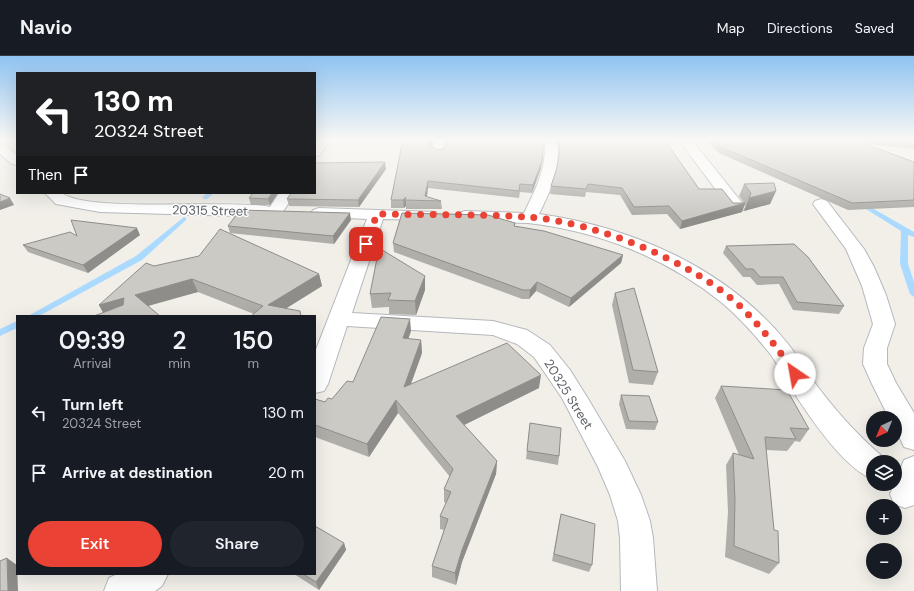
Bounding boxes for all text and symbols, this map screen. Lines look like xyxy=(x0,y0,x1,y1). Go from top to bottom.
text: Navio xyxy=(20,15,72,40)
text: Map xyxy=(717,19,745,37)
text: Directions xyxy=(767,19,833,37)
text: Saved xyxy=(855,19,894,37)
text: 130 m xyxy=(94,83,174,120)
icon: left xyxy=(28,88,80,140)
text: 20324 Street xyxy=(94,119,204,143)
icon: arrive xyxy=(70,164,92,186)
text: Then xyxy=(28,165,62,185)
street label: 20315 Street xyxy=(172,201,248,220)
pin xyxy=(349,227,383,261)
icon: arrive xyxy=(355,233,377,255)
text: 09:39 xyxy=(59,325,125,356)
text: 2 xyxy=(172,325,186,356)
text: 150 xyxy=(233,325,273,356)
position arrow xyxy=(774,353,816,395)
text: Arrival xyxy=(73,355,111,372)
text: min xyxy=(168,355,190,372)
text: m xyxy=(247,355,259,372)
street label: 20325 Street xyxy=(540,356,597,433)
text: Turn left xyxy=(62,395,123,415)
icon: left xyxy=(28,402,50,424)
text: 130 m xyxy=(263,403,304,423)
north arrow xyxy=(866,411,902,447)
map controls xyxy=(866,411,902,579)
text: 20324 Street xyxy=(62,415,141,432)
button: layers xyxy=(866,455,902,491)
icon: arrive xyxy=(28,462,50,484)
text: Arrive at destination xyxy=(62,463,213,483)
text: 20 m xyxy=(268,463,304,483)
button: + xyxy=(866,499,902,535)
button: Exit xyxy=(28,521,162,567)
button: Share xyxy=(170,521,304,567)
button: − xyxy=(866,543,902,579)

